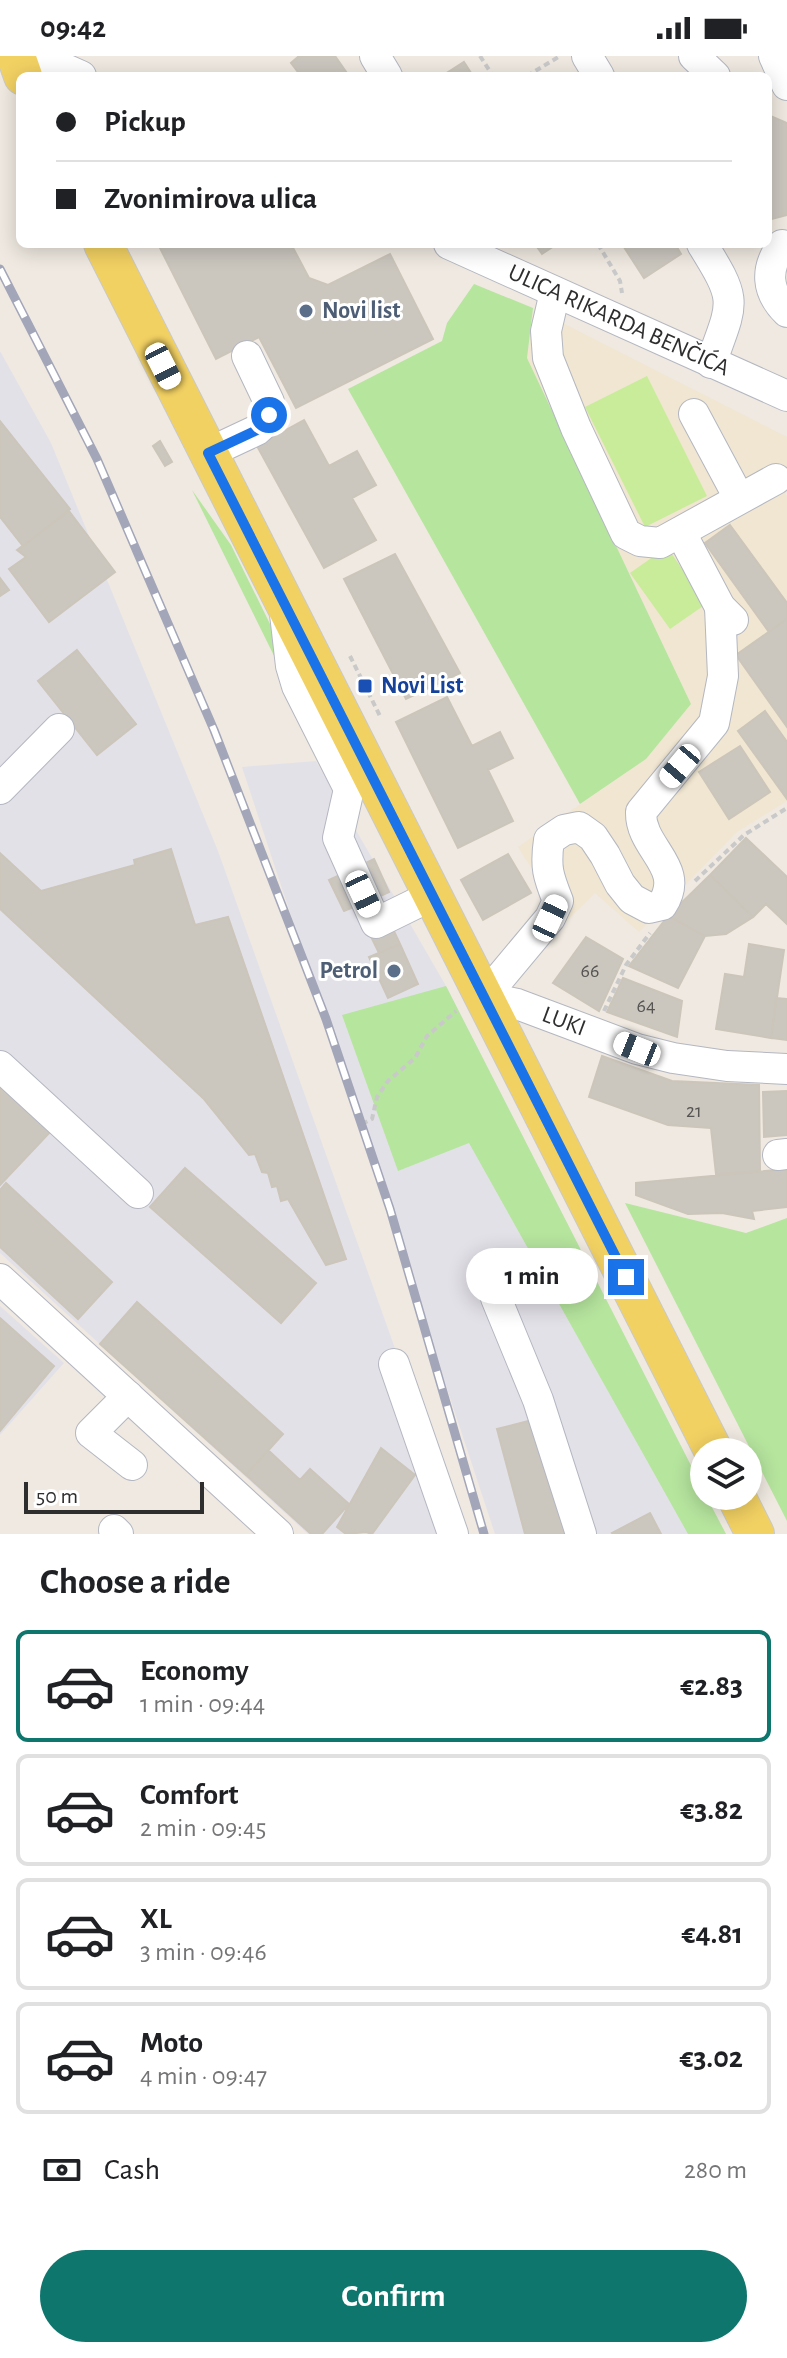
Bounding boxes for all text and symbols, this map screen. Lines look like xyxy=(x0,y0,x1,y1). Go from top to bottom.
text: 09:42 xyxy=(40,13,106,43)
text: Pickup xyxy=(104,107,186,137)
text: Zvonimirova ulica xyxy=(104,184,317,214)
street label: ULICA RIKARDA BENČIĆA xyxy=(504,260,733,380)
place label: Novi list xyxy=(322,299,400,323)
marker: Novi list xyxy=(297,302,315,320)
car xyxy=(141,339,185,393)
route start xyxy=(251,397,287,433)
place label: Novi List xyxy=(381,674,463,698)
marker: Novi List xyxy=(356,677,374,695)
car xyxy=(655,740,705,792)
car xyxy=(342,867,384,921)
car xyxy=(529,891,571,945)
place label: Petrol xyxy=(320,959,378,983)
house number: 66 xyxy=(581,961,599,981)
marker: Petrol xyxy=(385,962,403,980)
house number: 64 xyxy=(636,996,656,1016)
street label: LUKI xyxy=(539,1003,589,1041)
car xyxy=(610,1029,664,1069)
house number: 21 xyxy=(686,1101,702,1121)
callout: 1 min xyxy=(466,1249,598,1305)
route end xyxy=(608,1259,644,1295)
text: 1 min xyxy=(505,1263,559,1289)
map controls xyxy=(690,1438,762,1510)
button: layers xyxy=(690,1438,762,1510)
scale bar xyxy=(24,1478,204,1514)
text: 50 m xyxy=(36,1485,78,1507)
text: Choose a ride xyxy=(40,1564,230,1600)
icon: car xyxy=(44,1650,116,1722)
text: Economy xyxy=(140,1656,249,1686)
text: €2.83 xyxy=(680,1671,743,1701)
text: 1 min · 09:44 xyxy=(140,1691,265,1717)
icon: car xyxy=(44,1774,116,1846)
text: Comfort xyxy=(140,1780,239,1810)
text: €3.82 xyxy=(680,1795,743,1825)
text: 2 min · 09:45 xyxy=(140,1815,266,1841)
icon: car xyxy=(44,1898,116,1970)
text: XL xyxy=(140,1904,172,1934)
text: €4.81 xyxy=(681,1919,743,1949)
text: 3 min · 09:46 xyxy=(140,1939,267,1965)
icon: car xyxy=(44,2022,116,2094)
text: Moto xyxy=(140,2028,203,2058)
text: €3.02 xyxy=(679,2043,743,2073)
text: 4 min · 09:47 xyxy=(140,2063,267,2089)
icon: cash xyxy=(40,2148,84,2192)
text: Cash xyxy=(104,2155,160,2185)
text: 280 m xyxy=(684,2157,747,2183)
button: Confirm xyxy=(40,2250,747,2342)

